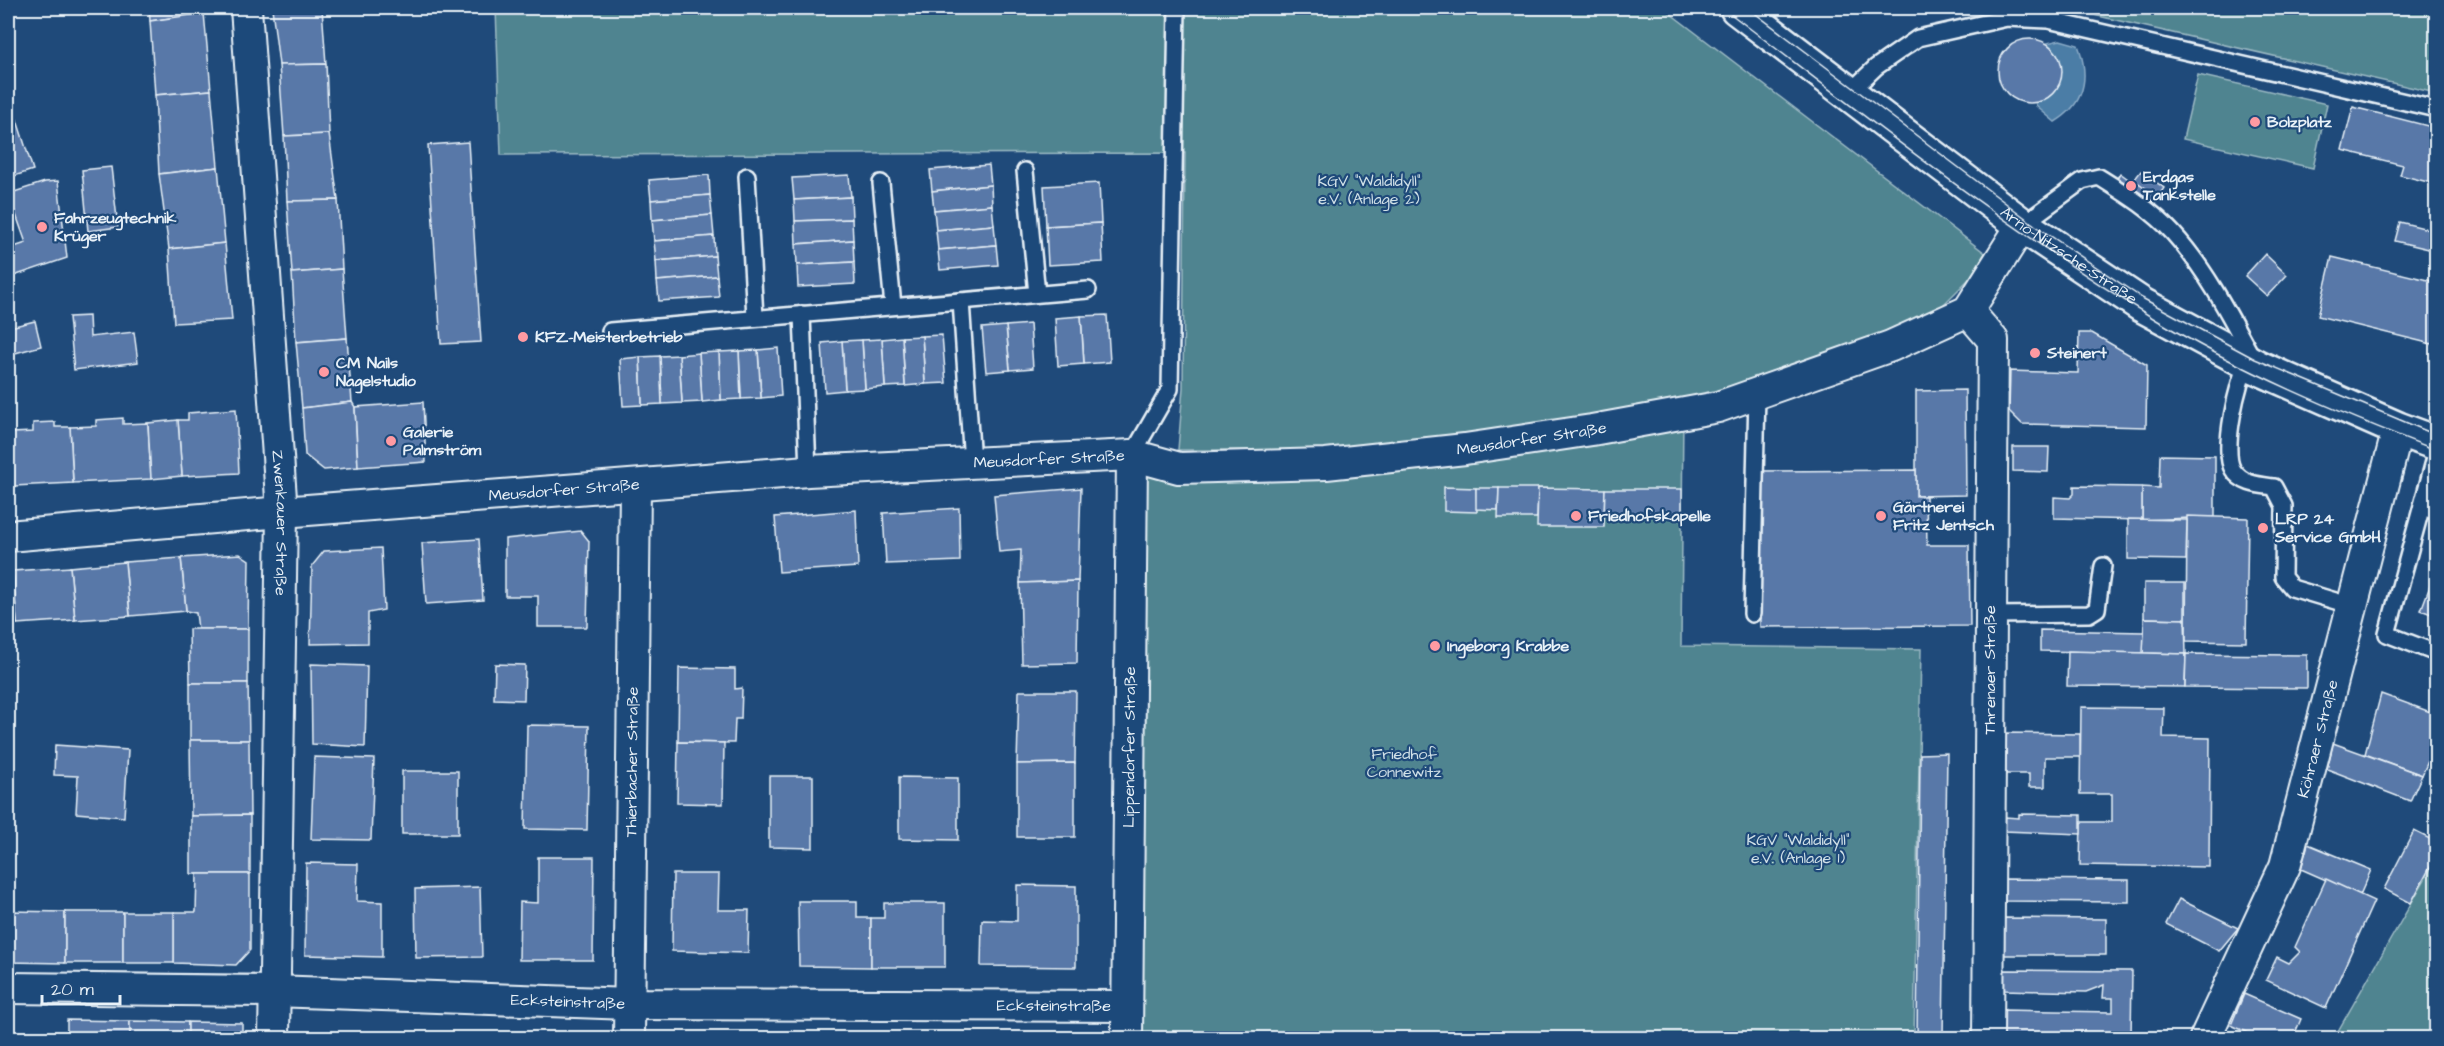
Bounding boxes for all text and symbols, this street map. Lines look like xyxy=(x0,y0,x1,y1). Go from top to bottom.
place label: Bolzplatz xyxy=(2267,111,2333,133)
marker: Bolzplatz xyxy=(2248,115,2262,129)
place label: Erdgas Tankstelle xyxy=(2142,166,2216,206)
park label: KGV "Waldidyll" e.V. (Anlage 2) xyxy=(1317,170,1421,211)
marker: Erdgas Tankstelle xyxy=(2124,179,2138,193)
street label: Arno-Nitzsche-Straße xyxy=(1996,201,2142,310)
place label: Fahrzeugtechnik Krüger xyxy=(54,207,177,249)
marker: Fahrzeugtechnik Krüger xyxy=(35,220,49,234)
place label: KFZ-Meisterbetrieb xyxy=(535,326,683,348)
marker: KFZ-Meisterbetrieb xyxy=(516,330,530,344)
place label: Steinert xyxy=(2046,342,2107,364)
marker: Steinert xyxy=(2028,346,2042,360)
place label: CM Nails Nagelstudio xyxy=(336,352,417,394)
marker: CM Nails Nagelstudio xyxy=(317,365,331,379)
street label: Meusdorfer Straße xyxy=(1456,417,1609,461)
place label: Galerie Palmström xyxy=(403,421,482,461)
marker: Galerie Palmström xyxy=(384,434,398,448)
street label: Meusdorfer Straße xyxy=(973,444,1125,474)
street label: Zwenkauer Straße xyxy=(267,449,293,596)
street label: Meusdorfer Straße xyxy=(488,473,641,507)
place label: Gärtnerei Fritz Jentsch xyxy=(1893,496,1995,536)
place label: Friedhofskapelle xyxy=(1588,505,1711,527)
place label: LRP 24 Service GmbH xyxy=(2274,508,2381,548)
marker: Friedhofskapelle xyxy=(1569,509,1583,523)
marker: Gärtnerei Fritz Jentsch xyxy=(1874,509,1888,523)
marker: LRP 24 Service GmbH xyxy=(2256,521,2270,535)
street label: Threnaer Straße xyxy=(1979,605,2001,735)
place label: Ingeborg Krabbe xyxy=(1447,635,1569,659)
marker: Ingeborg Krabbe xyxy=(1428,639,1442,653)
street label: Lippendorfer Straße xyxy=(1118,666,1141,828)
street label: Köhraer Straße xyxy=(2292,677,2344,800)
street label: Thierbacher Straße xyxy=(620,686,644,837)
park label: Friedhof Connewitz xyxy=(1367,743,1441,783)
park label: KGV "Waldidyll" e.V. (Anlage 1) xyxy=(1746,829,1850,870)
scale bar xyxy=(42,968,120,1006)
text: 20 m xyxy=(51,977,94,1002)
street label: Ecksteinstraße xyxy=(510,989,626,1015)
street label: Ecksteinstraße xyxy=(996,994,1111,1017)

